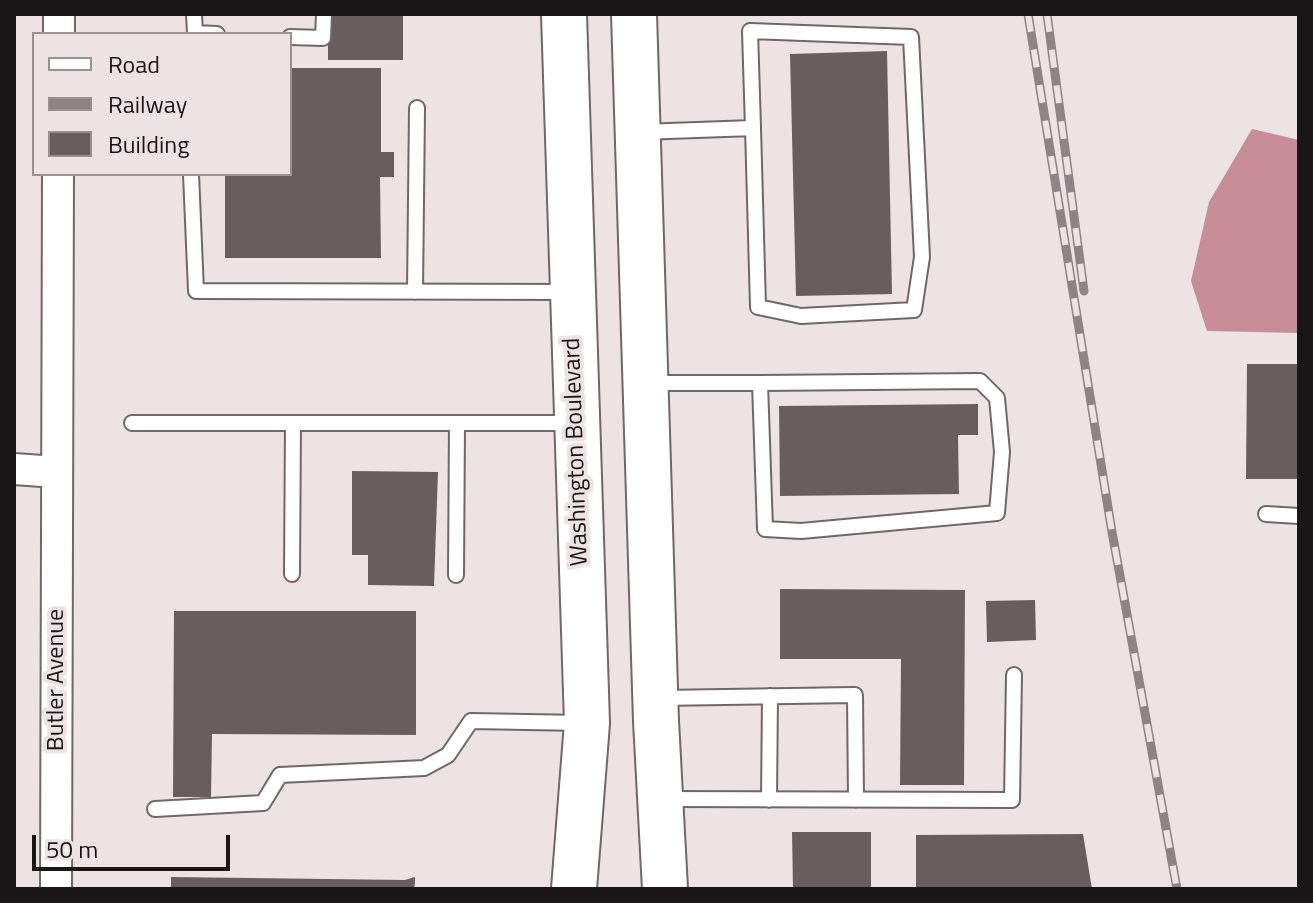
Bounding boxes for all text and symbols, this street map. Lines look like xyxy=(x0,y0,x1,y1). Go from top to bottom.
legend xyxy=(32,32,292,176)
text: Road xyxy=(108,46,160,82)
text: Railway xyxy=(108,86,187,122)
text: Building xyxy=(108,126,190,162)
street label: Washington Boulevard xyxy=(559,337,595,567)
street label: Butler Avenue xyxy=(43,609,71,751)
scale bar xyxy=(36,819,234,869)
text: 50 m xyxy=(46,831,98,867)

